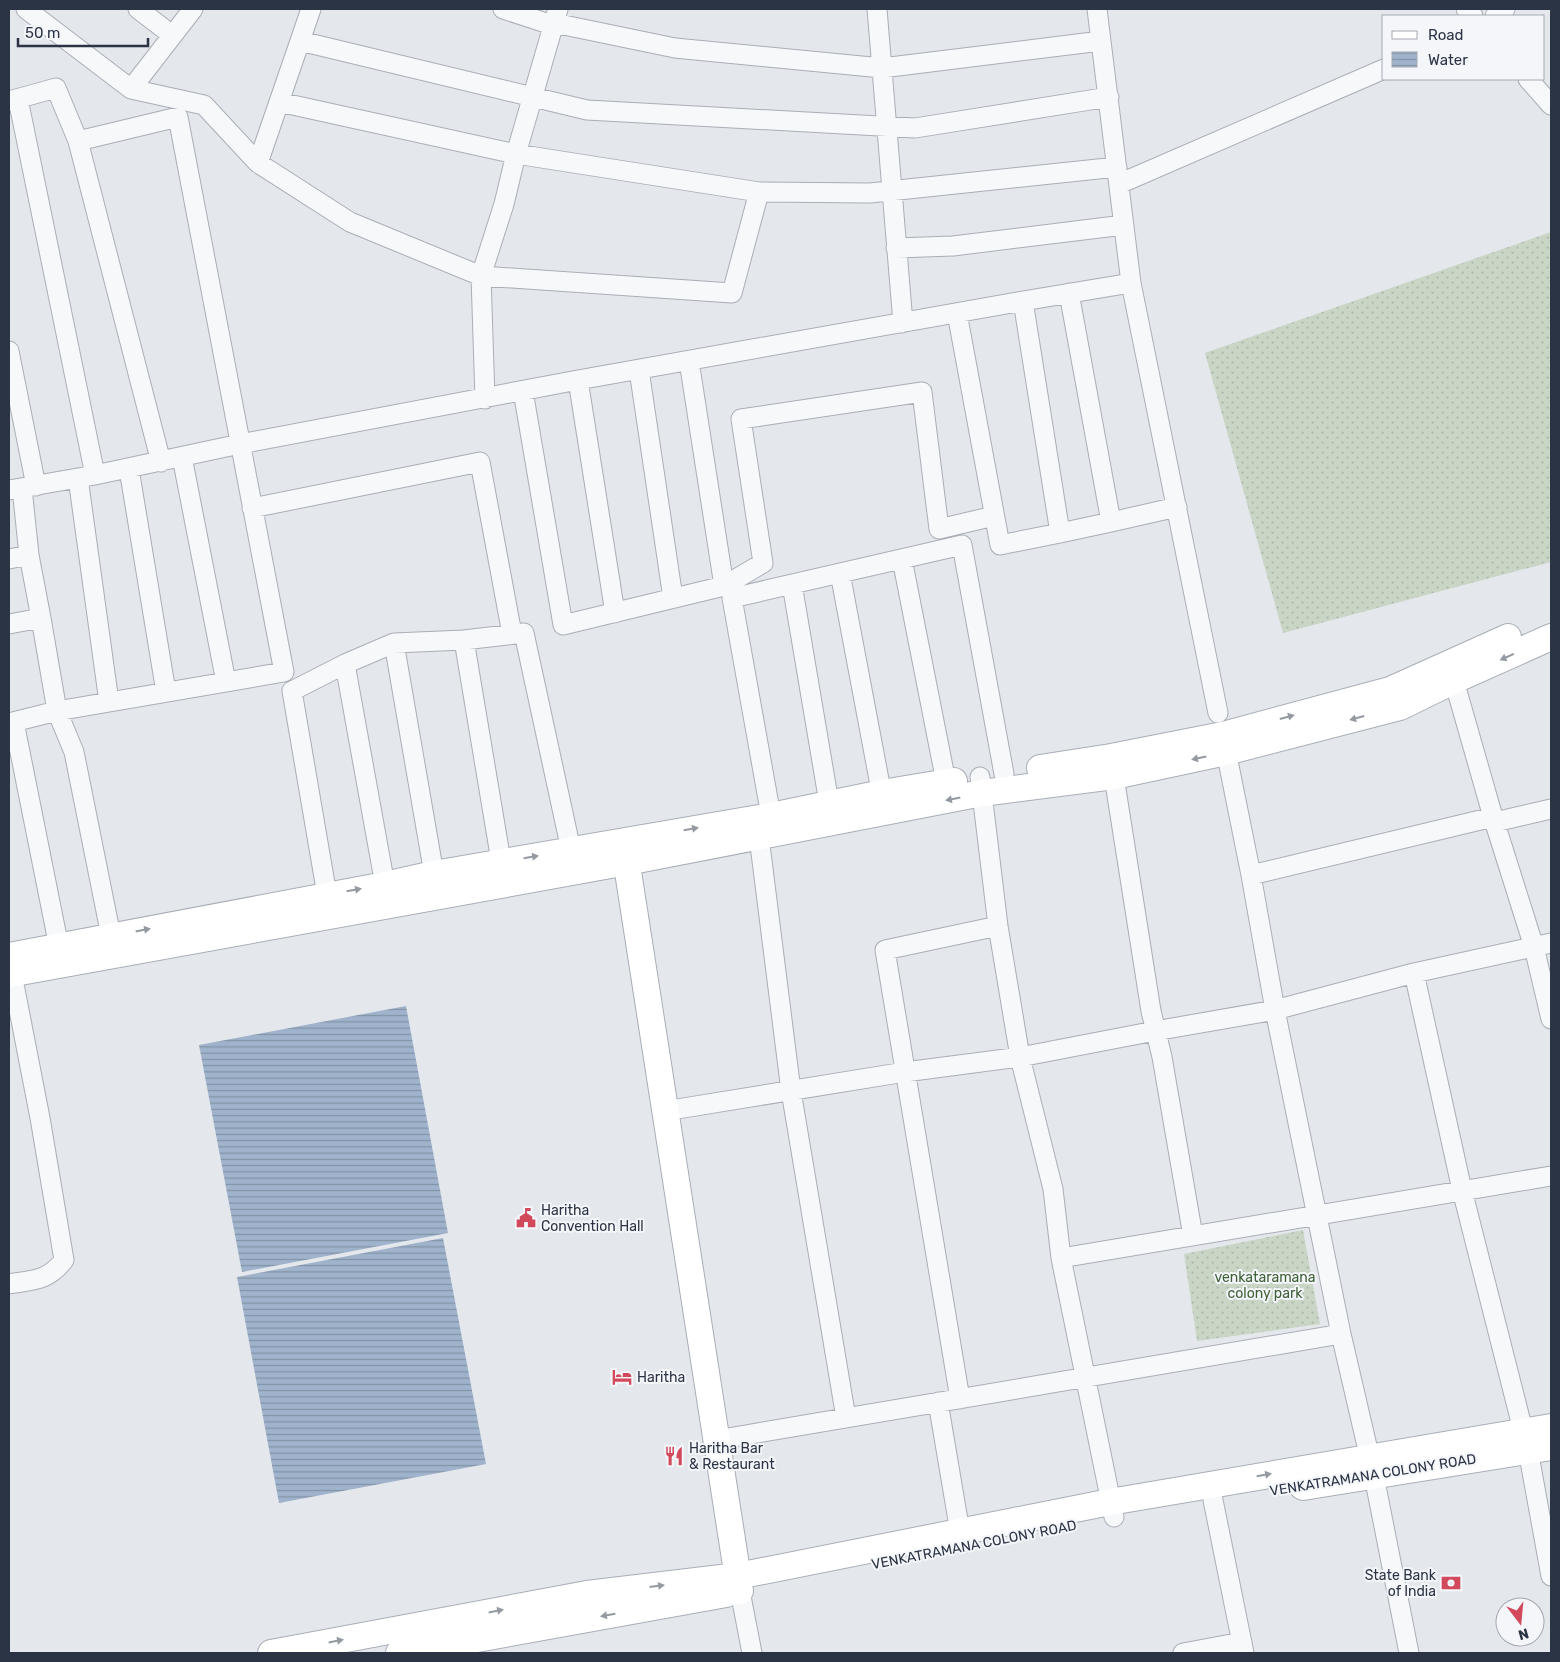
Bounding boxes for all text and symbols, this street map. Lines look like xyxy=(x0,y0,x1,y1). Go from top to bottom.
scale bar xyxy=(18,15,148,47)
legend xyxy=(1382,15,1545,80)
text: 50 m xyxy=(25,24,60,42)
text: Road xyxy=(1428,26,1464,44)
text: Water xyxy=(1428,51,1468,69)
one-way arrow xyxy=(1500,653,1514,661)
one-way arrow xyxy=(1280,713,1295,721)
one-way arrow xyxy=(1349,714,1364,722)
one-way arrow xyxy=(1192,754,1207,762)
one-way arrow xyxy=(945,795,960,803)
one-way arrow xyxy=(683,825,699,833)
one-way arrow xyxy=(523,852,539,860)
one-way arrow xyxy=(346,886,362,894)
one-way arrow xyxy=(135,926,151,934)
place label: Haritha Convention Hall xyxy=(541,1202,644,1235)
public building icon: Haritha Convention Hall xyxy=(515,1207,537,1229)
park label: venkataramana colony park xyxy=(1214,1269,1316,1302)
hotel icon: Haritha xyxy=(611,1366,633,1388)
place label: Haritha xyxy=(637,1369,685,1386)
place label: Haritha Bar & Restaurant xyxy=(689,1440,775,1473)
restaurant icon: Haritha Bar & Restaurant xyxy=(663,1445,685,1467)
street label: VENKATRAMANA COLONY ROAD xyxy=(1269,1450,1477,1500)
one-way arrow xyxy=(1256,1471,1272,1479)
street label: VENKATRAMANA COLONY ROAD xyxy=(870,1517,1078,1573)
place label: State Bank of India xyxy=(1365,1567,1437,1600)
bank icon: State Bank of India xyxy=(1440,1572,1462,1594)
one-way arrow xyxy=(649,1582,665,1590)
north arrow xyxy=(1495,1597,1545,1647)
one-way arrow xyxy=(489,1607,504,1615)
one-way arrow xyxy=(599,1612,615,1620)
text: N xyxy=(1516,1624,1531,1644)
one-way arrow xyxy=(329,1637,344,1645)

